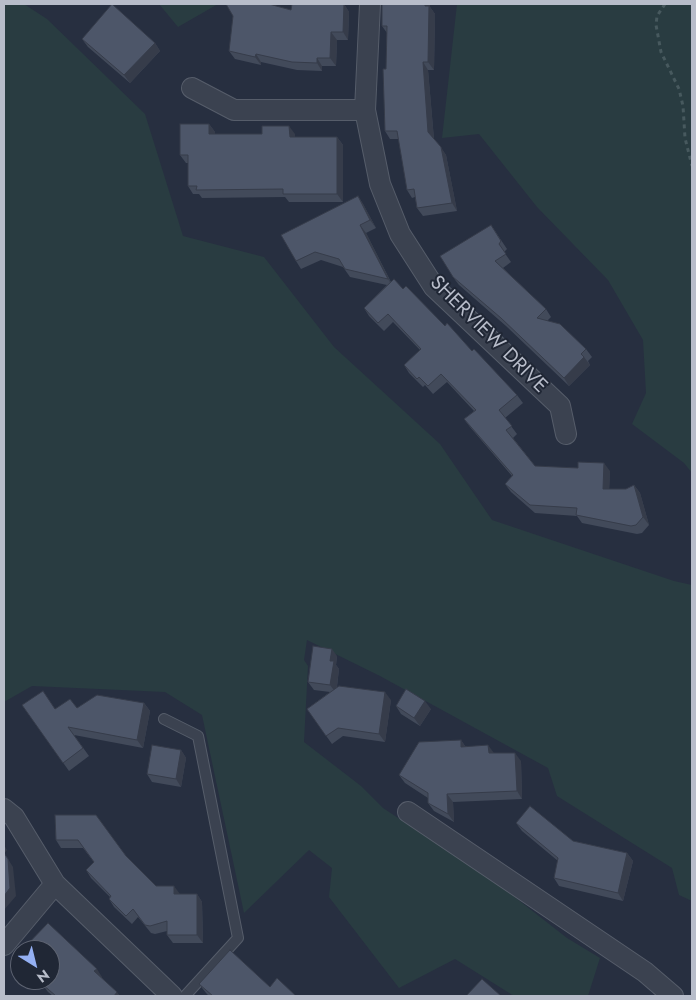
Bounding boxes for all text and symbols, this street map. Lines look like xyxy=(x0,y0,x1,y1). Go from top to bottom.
street label: SHERVIEW DRIVE xyxy=(424,271,552,399)
north arrow xyxy=(10,940,60,990)
text: N xyxy=(33,965,54,988)

